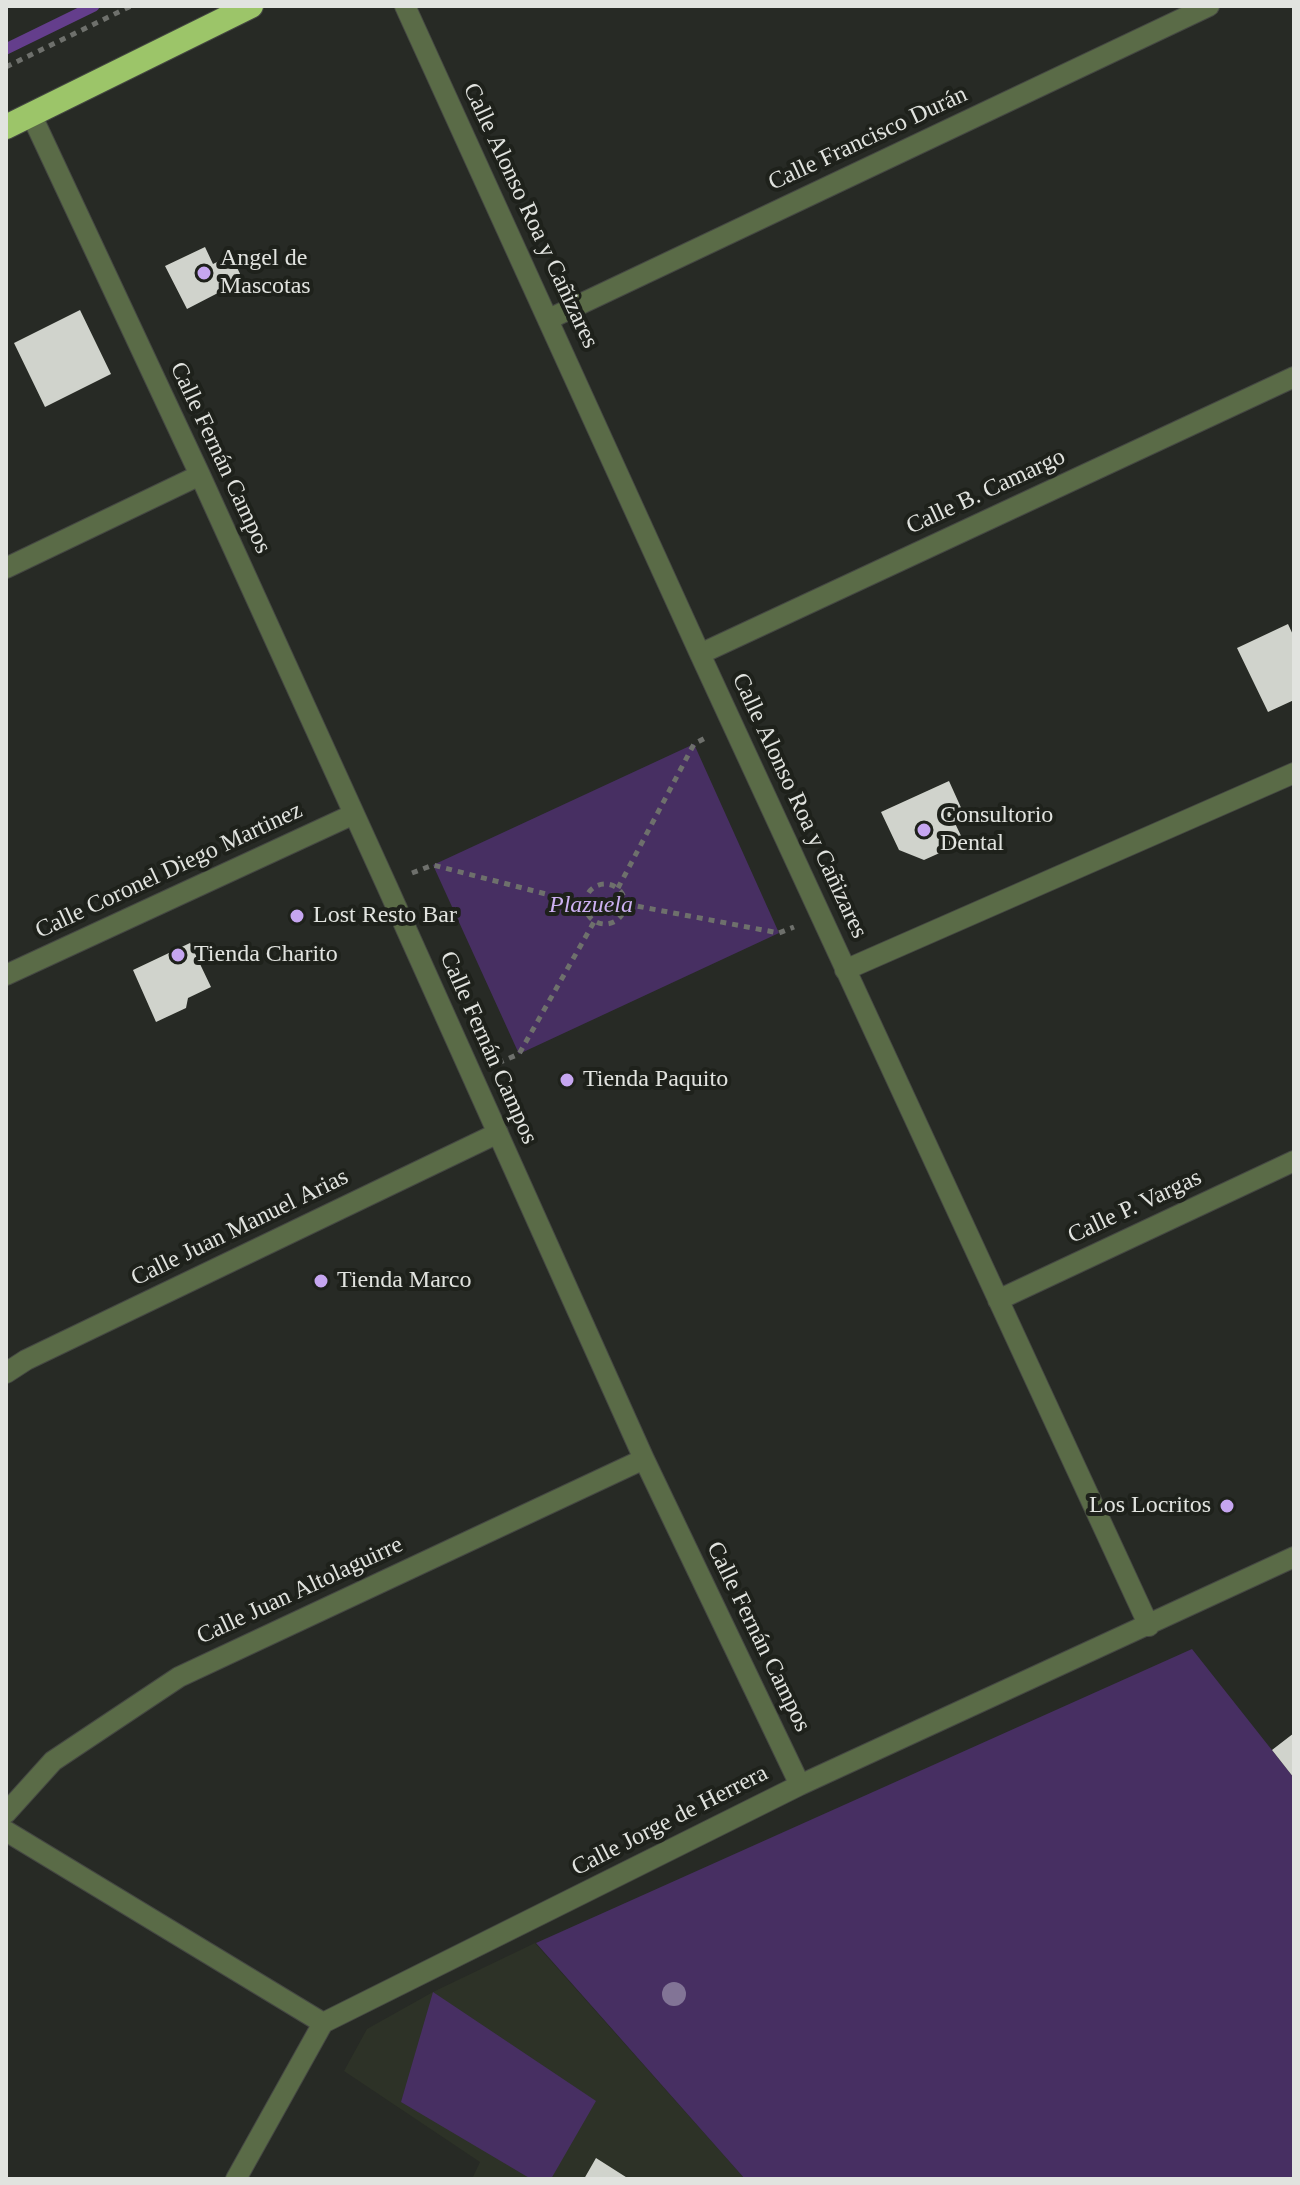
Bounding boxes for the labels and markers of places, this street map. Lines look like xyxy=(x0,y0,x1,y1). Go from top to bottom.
place label: Angel de Mascotas xyxy=(220,245,311,301)
marker: Angel de Mascotas xyxy=(195,264,213,282)
place label: Consultorio Dental xyxy=(940,802,1053,858)
marker: Consultorio Dental xyxy=(915,821,933,839)
place label: Lost Resto Bar xyxy=(313,902,457,930)
marker: Lost Resto Bar xyxy=(288,907,306,925)
place label: Tienda Charito xyxy=(194,941,338,969)
marker: Tienda Charito xyxy=(169,946,187,964)
place label: Tienda Paquito xyxy=(583,1066,728,1094)
marker: Tienda Paquito xyxy=(558,1071,576,1089)
place label: Tienda Marco xyxy=(337,1267,471,1295)
marker: Tienda Marco xyxy=(312,1272,330,1290)
place label: Los Locritos xyxy=(1089,1492,1211,1520)
marker: Los Locritos xyxy=(1218,1497,1236,1515)

